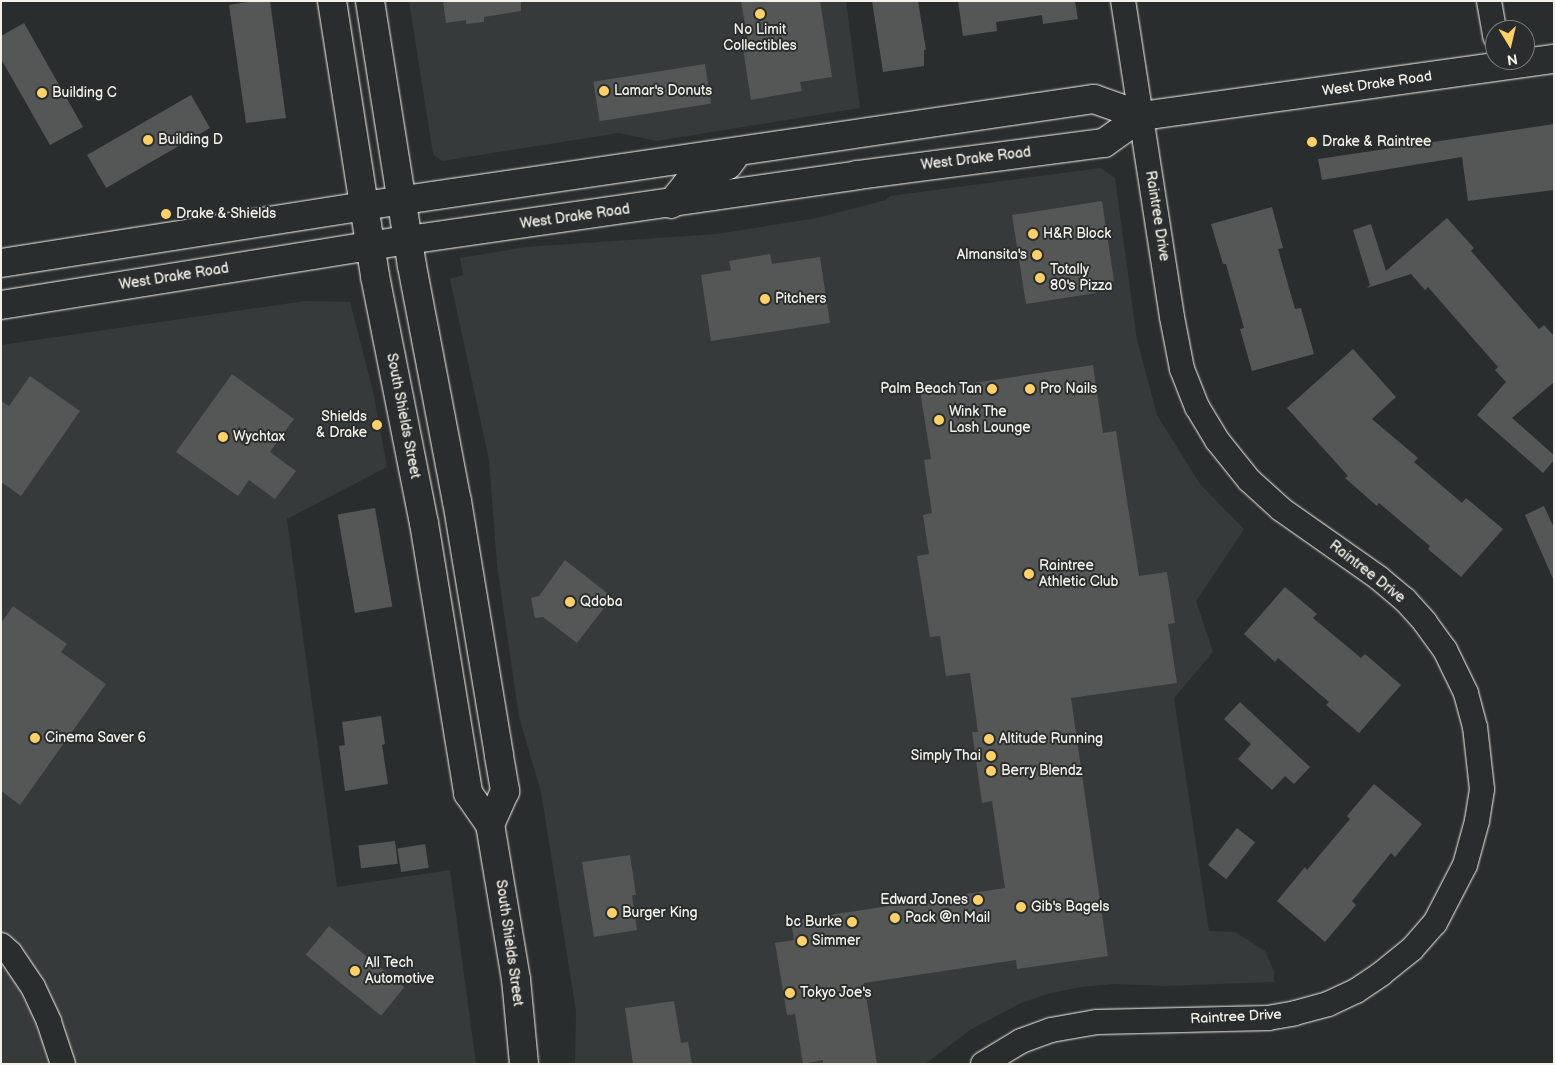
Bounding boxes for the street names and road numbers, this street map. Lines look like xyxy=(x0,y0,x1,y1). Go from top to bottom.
street label: West Drake Road xyxy=(1321,68,1433,100)
street label: West Drake Road xyxy=(920,144,1032,174)
street label: Raintree Drive xyxy=(1142,170,1172,262)
street label: West Drake Road xyxy=(519,201,631,233)
street label: West Drake Road xyxy=(118,260,230,294)
street label: South Shields Street xyxy=(383,352,423,480)
street label: Raintree Drive xyxy=(1326,537,1408,607)
street label: South Shields Street xyxy=(492,879,526,1007)
street label: Raintree Drive xyxy=(1190,1006,1282,1028)

